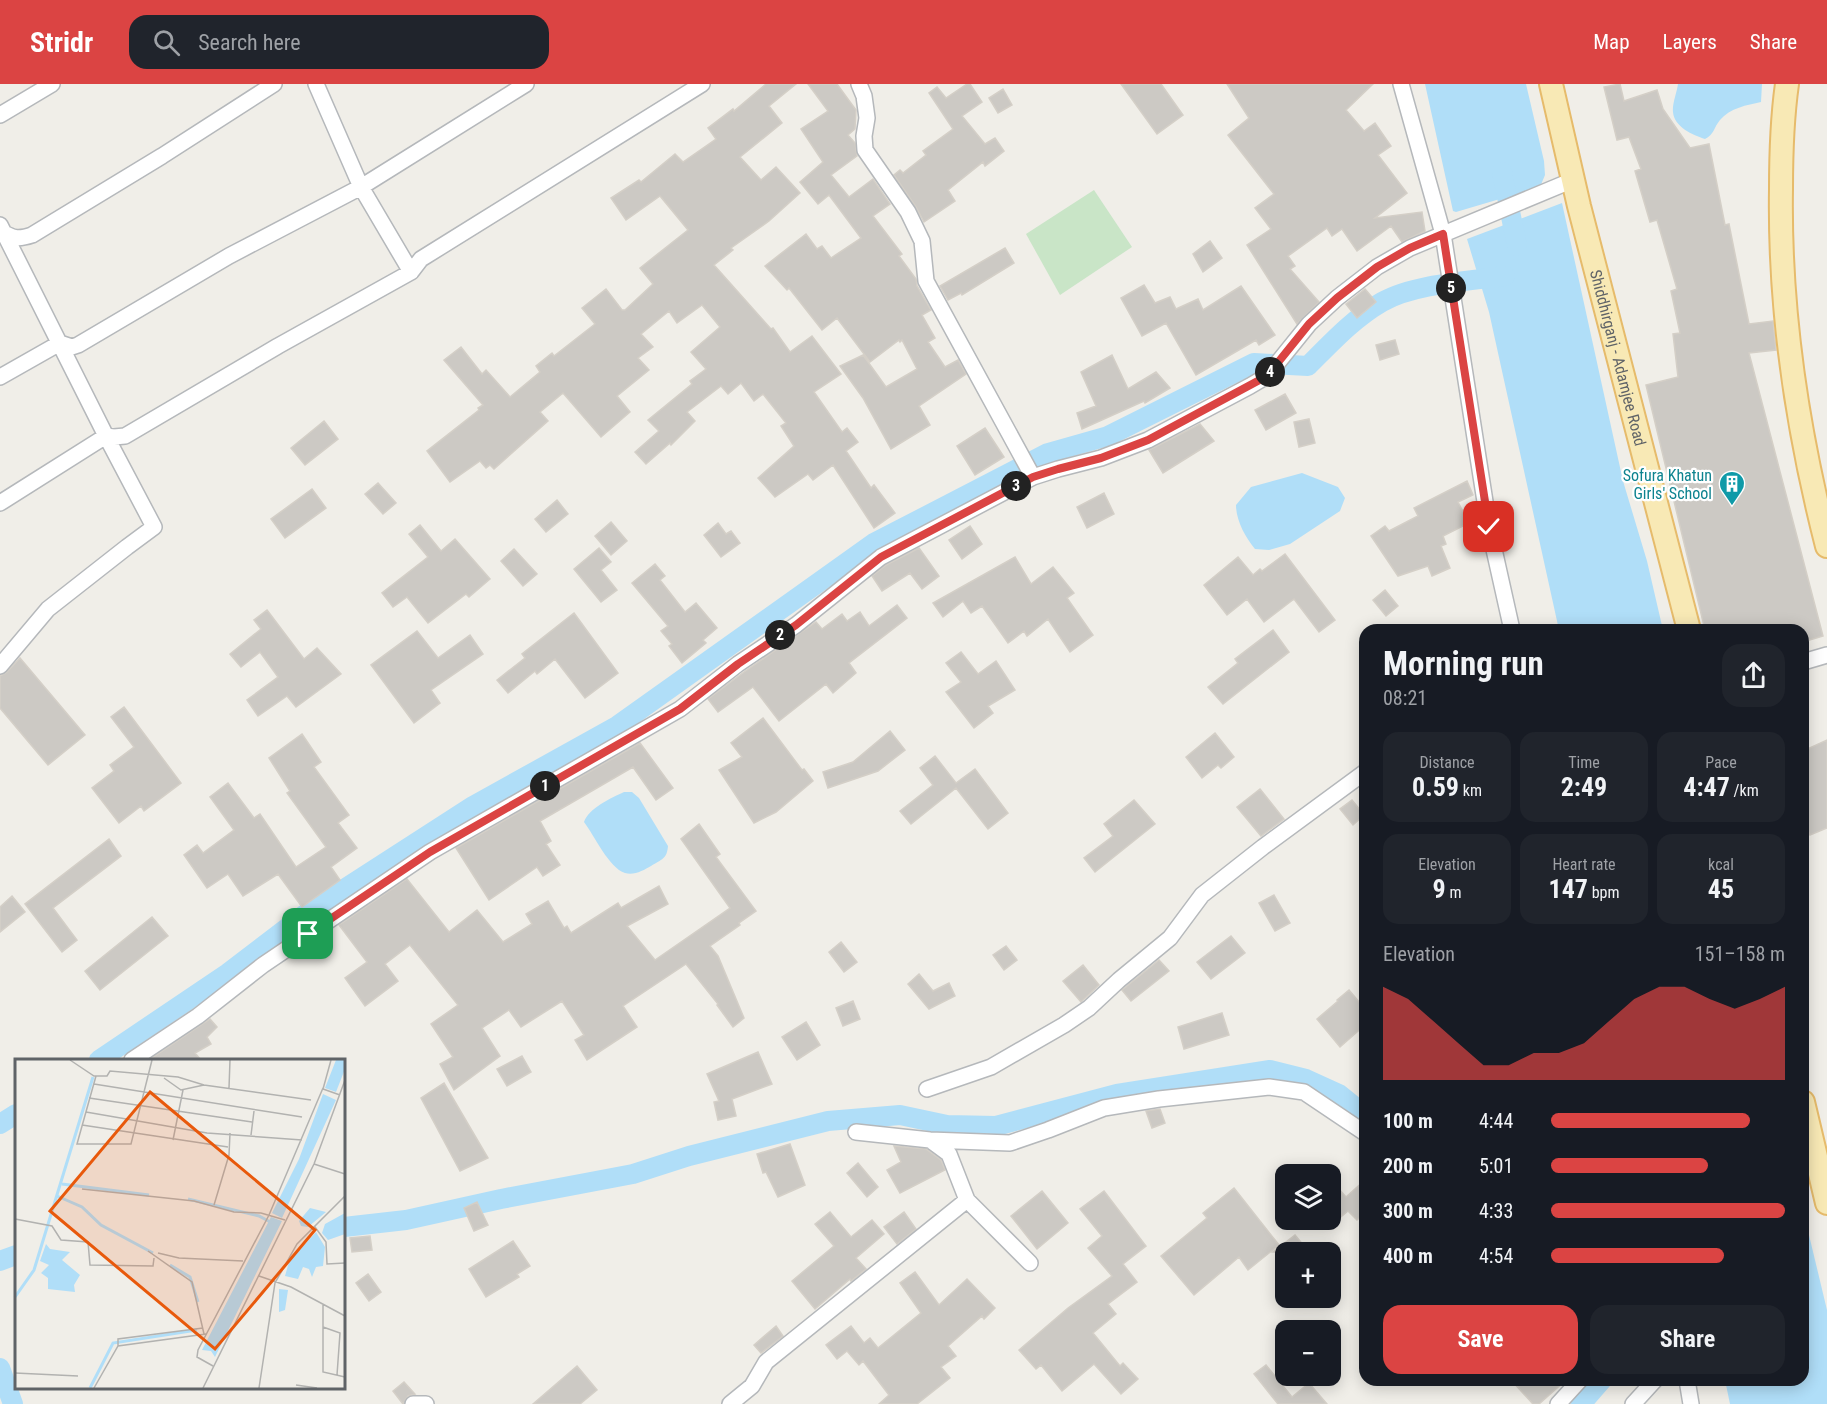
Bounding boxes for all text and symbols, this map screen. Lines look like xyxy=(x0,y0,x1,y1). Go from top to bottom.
search box xyxy=(129,15,549,69)
text: Stridr xyxy=(30,26,93,59)
icon: search xyxy=(150,26,183,59)
text: Search here xyxy=(198,30,301,55)
text: Map xyxy=(1593,30,1630,54)
text: Layers xyxy=(1663,30,1717,54)
text: Share xyxy=(1750,30,1797,54)
street label: Shiddhirganj - Adamjee Road xyxy=(1586,268,1650,448)
pin: 5 xyxy=(1436,273,1466,303)
text: 5 xyxy=(1447,278,1455,297)
pin: 4 xyxy=(1255,357,1285,387)
text: 4 xyxy=(1266,362,1274,381)
place label: Sofura Khatun Girls' School xyxy=(1623,466,1712,503)
building icon: Sofura Khatun Girls' School xyxy=(1717,469,1747,507)
pin: 3 xyxy=(1001,471,1031,501)
text: 3 xyxy=(1012,476,1020,495)
pin xyxy=(1463,501,1514,552)
icon: check xyxy=(1472,510,1505,543)
pin: 2 xyxy=(765,620,795,650)
text: 2 xyxy=(776,625,784,644)
text: Morning run xyxy=(1383,644,1544,683)
button: share xyxy=(1722,644,1785,707)
text: 08:21 xyxy=(1383,686,1427,710)
text: Distance xyxy=(1419,753,1475,772)
text: Time xyxy=(1568,753,1600,772)
text: Pace xyxy=(1705,753,1737,772)
pin: 1 xyxy=(530,771,560,801)
text: 0.59 xyxy=(1412,772,1459,802)
text: 2:49 xyxy=(1561,772,1607,802)
text: 4:47 xyxy=(1683,772,1730,802)
text: 1 xyxy=(541,776,549,795)
text: km xyxy=(1459,781,1482,800)
text: /km xyxy=(1730,781,1759,800)
text: Elevation xyxy=(1418,855,1476,874)
text: Heart rate xyxy=(1552,855,1616,874)
text: kcal xyxy=(1708,855,1734,874)
text: 9 xyxy=(1433,874,1446,904)
text: 147 xyxy=(1549,874,1588,904)
text: 45 xyxy=(1708,874,1734,904)
text: m xyxy=(1446,883,1461,902)
text: bpm xyxy=(1588,883,1619,902)
pin xyxy=(282,908,333,959)
icon: arrive xyxy=(291,917,324,950)
text: Elevation xyxy=(1383,942,1455,966)
text: 151–158 m xyxy=(1695,942,1785,966)
inset map xyxy=(15,1059,345,1389)
text: 100 m xyxy=(1383,1109,1433,1133)
text: 4:44 xyxy=(1479,1109,1513,1133)
text: 200 m xyxy=(1383,1154,1433,1178)
text: 5:01 xyxy=(1479,1154,1513,1178)
map controls xyxy=(1275,1164,1341,1386)
button: layers xyxy=(1275,1164,1341,1230)
text: 300 m xyxy=(1383,1199,1433,1223)
text: 4:33 xyxy=(1479,1199,1513,1223)
button: + xyxy=(1275,1242,1341,1308)
text: 400 m xyxy=(1383,1244,1433,1268)
text: 4:54 xyxy=(1479,1244,1513,1268)
button: Save xyxy=(1383,1305,1578,1374)
button: Share xyxy=(1590,1305,1785,1374)
button: − xyxy=(1275,1320,1341,1386)

